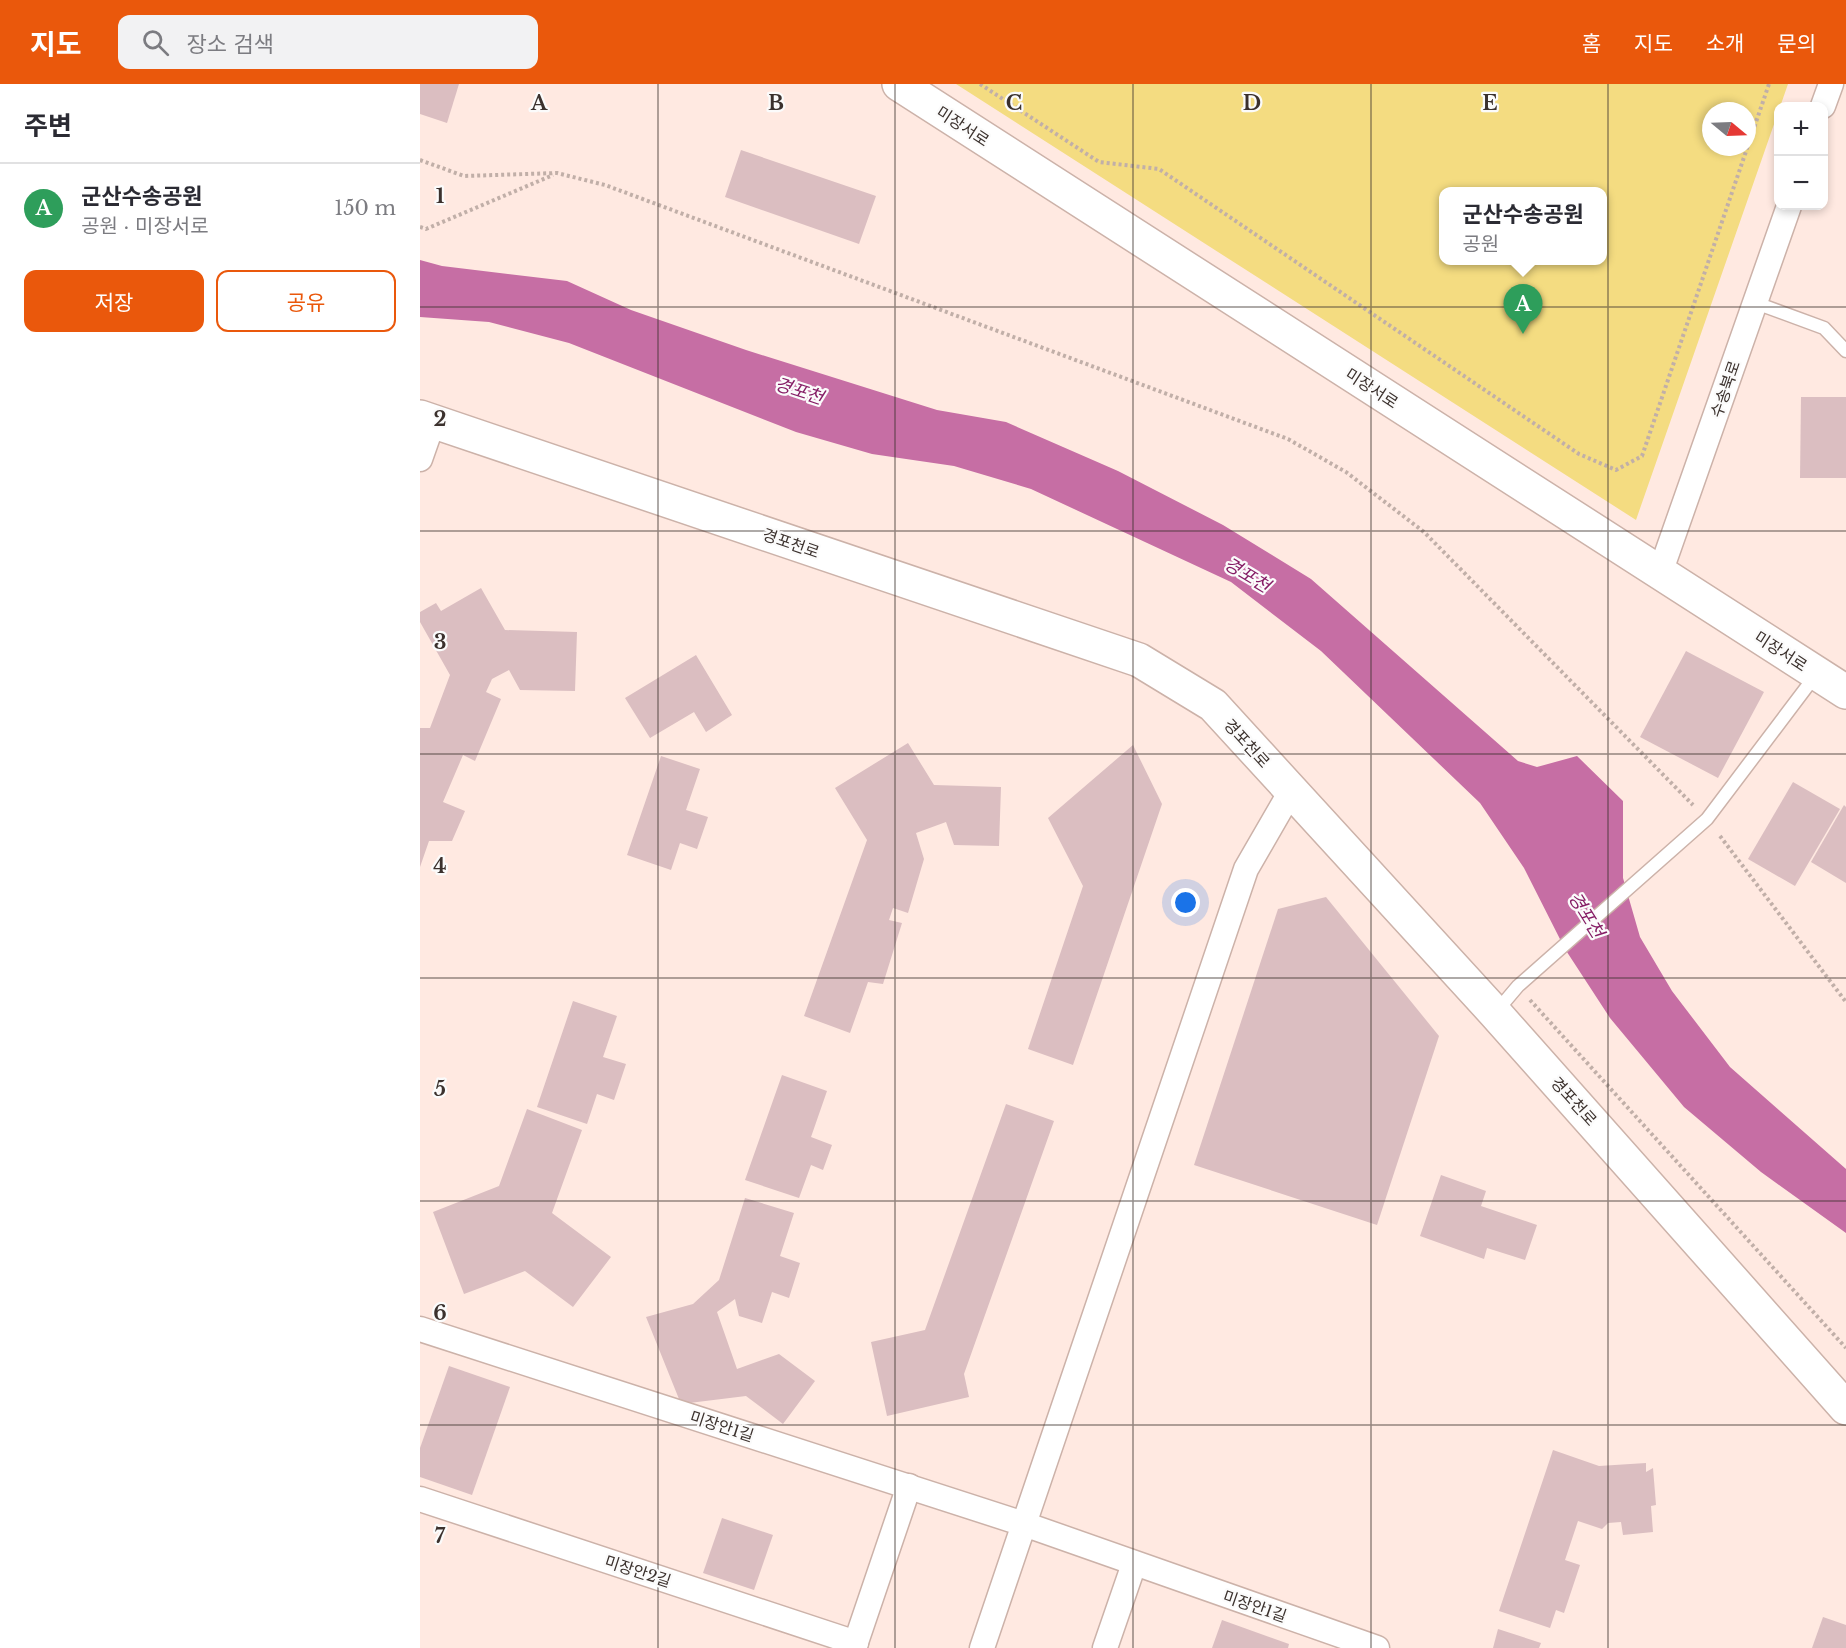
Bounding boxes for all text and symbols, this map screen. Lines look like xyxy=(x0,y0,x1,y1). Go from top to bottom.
search box xyxy=(118,15,538,69)
icon: search xyxy=(139,26,172,59)
text: 지도 xyxy=(30,27,82,62)
text: 장소 검색 xyxy=(187,31,274,58)
text: 홈 xyxy=(1582,31,1601,57)
text: 지도 xyxy=(1634,31,1673,57)
text: 소개 xyxy=(1706,31,1744,57)
text: 문의 xyxy=(1777,31,1816,57)
text: A xyxy=(530,91,548,115)
text: B xyxy=(768,91,784,115)
text: C xyxy=(1006,91,1022,115)
text: D xyxy=(1243,91,1261,115)
text: E xyxy=(1482,91,1498,115)
street label: 미장서로 xyxy=(933,102,993,151)
north arrow xyxy=(1702,102,1756,156)
map controls xyxy=(1774,102,1828,210)
button: + xyxy=(1774,102,1828,156)
text: 주변 xyxy=(24,110,72,142)
button: − xyxy=(1774,156,1828,210)
text: 군산수송공원 xyxy=(81,183,202,210)
text: 1 xyxy=(436,184,445,208)
popup xyxy=(1439,187,1607,265)
text: A xyxy=(35,196,52,220)
text: 150 m xyxy=(334,196,396,220)
text: 군산수송공원 xyxy=(1462,201,1584,228)
text: 공원 · 미장서로 xyxy=(81,214,209,238)
text: 공원 xyxy=(1462,232,1499,256)
button: 저장 xyxy=(24,270,204,332)
button: 공유 xyxy=(216,270,396,332)
pin: A xyxy=(1504,284,1542,334)
street label: 수송북로 xyxy=(1706,358,1744,420)
street label: 미장서로 xyxy=(1342,364,1402,413)
water label: 경포천 xyxy=(772,373,828,410)
text: 2 xyxy=(433,407,447,431)
street label: 경포천로 xyxy=(760,524,822,562)
water label: 경포천 xyxy=(1220,553,1276,598)
street label: 미장서로 xyxy=(1751,627,1811,676)
text: 3 xyxy=(434,630,446,654)
street label: 경포천로 xyxy=(1220,714,1274,772)
text: 4 xyxy=(433,854,447,878)
your location xyxy=(1171,888,1200,917)
water label: 경포천 xyxy=(1564,888,1610,944)
street label: 경포천로 xyxy=(1547,1072,1601,1130)
text: 5 xyxy=(434,1077,446,1101)
text: 6 xyxy=(433,1301,447,1325)
street label: 미장안1길 xyxy=(688,1406,756,1446)
text: 7 xyxy=(435,1524,446,1548)
street label: 미장안2길 xyxy=(602,1551,674,1591)
street label: 미장안1길 xyxy=(1221,1586,1289,1626)

